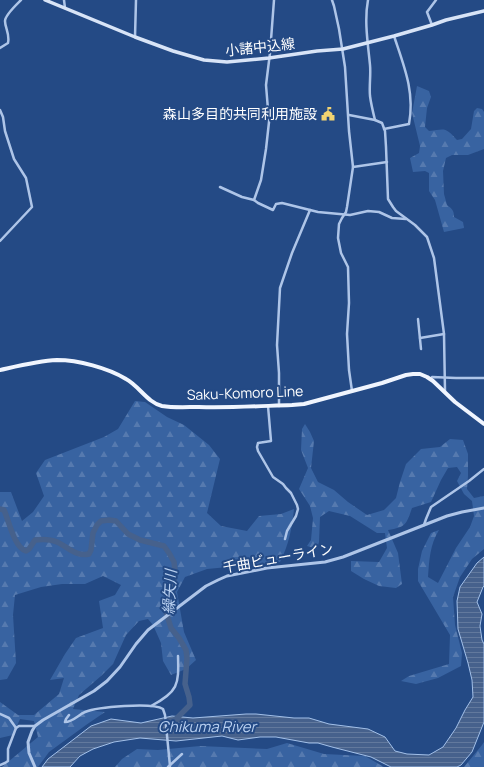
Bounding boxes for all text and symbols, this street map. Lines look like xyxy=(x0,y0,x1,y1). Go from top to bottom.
street label: 小諸中込線 xyxy=(224,33,296,60)
place label: 森山多目的共同利用施設 xyxy=(163,104,317,123)
public building icon: 森山多目的共同利用施設 xyxy=(320,106,336,122)
street label: Saku-Komoro Line xyxy=(186,381,304,404)
street label: 千曲ビューライン xyxy=(221,538,335,577)
water label: 繰矢川 xyxy=(158,567,181,615)
water label: Chikuma River xyxy=(158,716,259,737)

